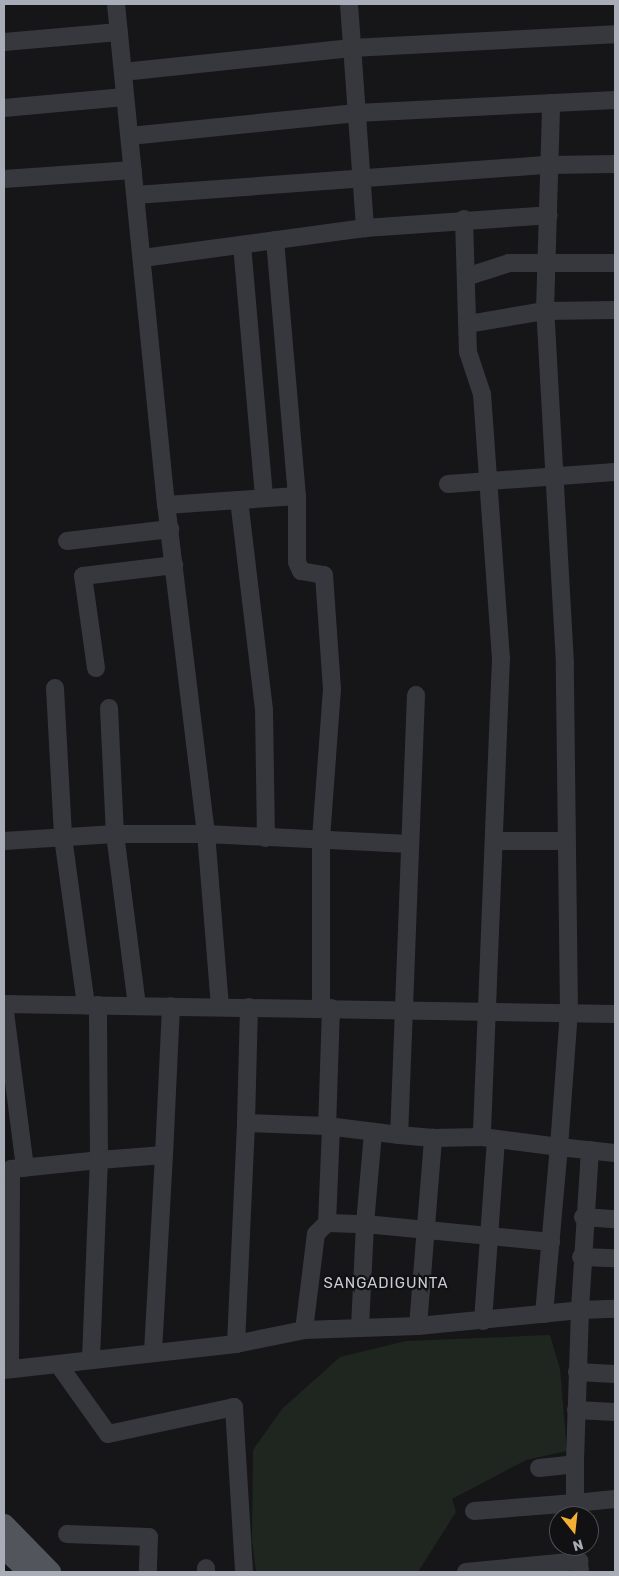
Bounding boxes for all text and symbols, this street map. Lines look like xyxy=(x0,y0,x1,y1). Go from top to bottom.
district label: SANGADIGUNTA xyxy=(322,1275,450,1293)
north arrow xyxy=(549,1506,599,1556)
text: N xyxy=(571,1535,585,1554)

